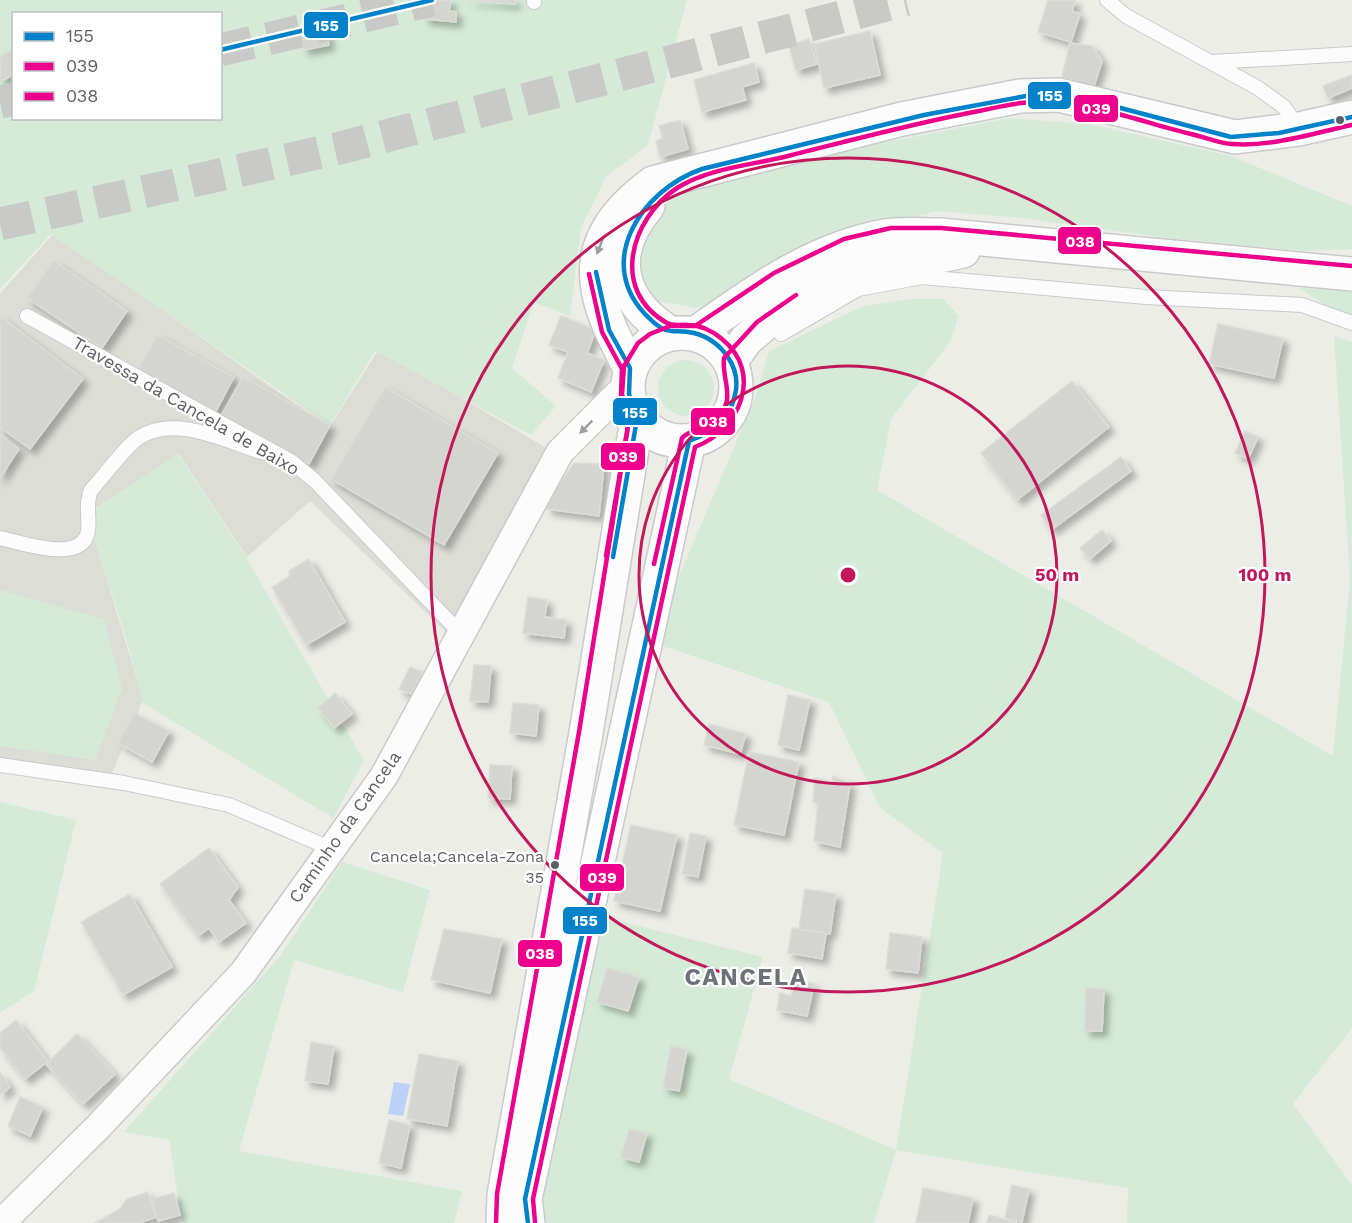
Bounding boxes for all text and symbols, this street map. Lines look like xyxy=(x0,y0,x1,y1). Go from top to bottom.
line badge: 155 xyxy=(303,11,349,39)
legend xyxy=(12,12,222,120)
text: 155 xyxy=(313,16,339,35)
text: 155 xyxy=(66,25,94,46)
text: 039 xyxy=(66,55,98,76)
line badge: 155 xyxy=(1027,81,1072,110)
text: 038 xyxy=(66,85,98,106)
text: 155 xyxy=(1037,86,1063,105)
line badge: 039 xyxy=(1073,94,1119,123)
text: 039 xyxy=(1081,99,1111,118)
unlabelled marker xyxy=(1334,114,1346,126)
line badge: 038 xyxy=(1057,226,1102,255)
text: 038 xyxy=(1065,232,1095,251)
one-way arrow xyxy=(595,237,605,255)
street label: Travessa da Cancela de Baixo xyxy=(69,332,303,479)
line badge: 155 xyxy=(612,397,658,426)
text: 155 xyxy=(622,403,648,422)
line badge: 038 xyxy=(690,407,736,436)
text: 038 xyxy=(698,412,728,431)
one-way arrow xyxy=(579,419,593,433)
line badge: 039 xyxy=(600,442,646,471)
text: 039 xyxy=(608,447,638,466)
text: 50 m xyxy=(1035,564,1079,585)
text: 100 m xyxy=(1238,564,1292,585)
centre of rings xyxy=(838,565,858,585)
street label: Caminho da Cancela xyxy=(284,747,405,907)
place label: Cancela;Cancela-Zona 35 xyxy=(370,847,544,887)
marker: Cancela;Cancela-Zona 35 xyxy=(549,859,561,871)
line badge: 039 xyxy=(579,863,625,892)
text: 039 xyxy=(587,868,617,887)
line badge: 155 xyxy=(562,906,608,935)
text: 155 xyxy=(572,911,598,930)
line badge: 038 xyxy=(517,939,563,968)
text: 038 xyxy=(525,944,555,963)
district label: CANCELA xyxy=(684,963,808,991)

